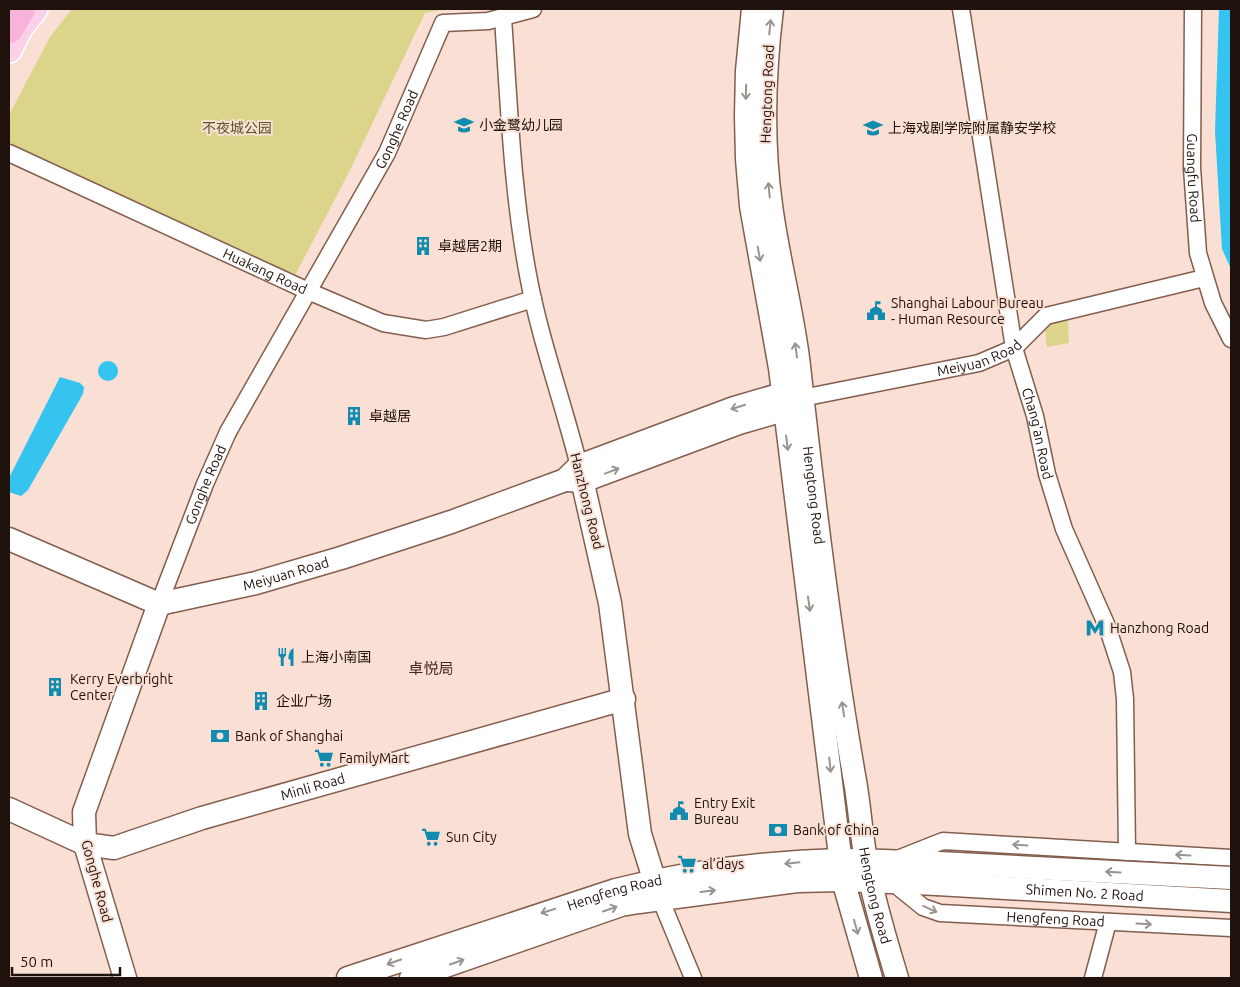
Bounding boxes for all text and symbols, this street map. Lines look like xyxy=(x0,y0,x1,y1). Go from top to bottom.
one-way arrow xyxy=(765,20,775,36)
street label: Hengtong Road xyxy=(757,44,777,144)
one-way arrow xyxy=(742,84,751,100)
street label: Gonghe Road xyxy=(372,87,421,172)
school or university icon: 小金鹭幼儿园 xyxy=(453,114,475,136)
place label: 小金鹭幼儿园 xyxy=(479,117,563,133)
school or university icon: 上海戏剧学院附属静安学校 xyxy=(862,117,884,139)
park label: 不夜城公园 xyxy=(202,120,272,136)
place label: 上海戏剧学院附属静安学校 xyxy=(888,120,1056,136)
street label: Guangfu Road xyxy=(1184,133,1204,223)
one-way arrow xyxy=(764,182,774,198)
building icon: 卓越居2期 xyxy=(412,235,434,257)
place label: 卓越居2期 xyxy=(438,238,502,254)
street label: Huakang Road xyxy=(220,245,310,297)
one-way arrow xyxy=(755,245,765,261)
place label: Shanghai Labour Bureau - Human Resource xyxy=(891,295,1044,327)
public building icon: Shanghai Labour Bureau - Human Resource xyxy=(865,300,887,322)
street label: Meiyuan Road xyxy=(935,337,1025,379)
one-way arrow xyxy=(791,342,801,358)
street label: Chang'an Road xyxy=(1019,386,1056,482)
one-way arrow xyxy=(730,402,746,412)
building icon: 卓越居 xyxy=(343,405,365,427)
place label: 卓越居 xyxy=(369,408,411,424)
one-way arrow xyxy=(782,435,792,451)
street label: Gonghe Road xyxy=(182,442,229,527)
street label: Hengtong Road xyxy=(800,445,828,545)
street label: Hanzhong Road xyxy=(567,451,607,551)
one-way arrow xyxy=(604,466,619,475)
street label: Meiyuan Road xyxy=(241,554,331,594)
one-way arrow xyxy=(804,596,814,612)
metro station icon: Hanzhong Road xyxy=(1084,617,1106,639)
place label: Hanzhong Road xyxy=(1110,620,1209,636)
restaurant icon: 上海小南国 xyxy=(275,646,297,668)
place label: 上海小南国 xyxy=(301,649,371,665)
district label: 卓悦局 xyxy=(408,660,454,677)
place label: Kerry Everbright Center xyxy=(70,671,173,703)
building icon: Kerry Everbright Center xyxy=(44,676,66,698)
building icon: 企业广场 xyxy=(250,690,272,712)
place label: 企业广场 xyxy=(276,693,332,709)
one-way arrow xyxy=(837,702,847,718)
bank icon: Bank of Shanghai xyxy=(209,725,231,747)
place label: Bank of Shanghai xyxy=(235,728,343,744)
supermarket icon: FamilyMart xyxy=(313,747,335,769)
place label: FamilyMart xyxy=(339,750,410,766)
one-way arrow xyxy=(826,757,835,773)
street label: Minli Road xyxy=(279,770,347,803)
place label: Entry Exit Bureau xyxy=(694,795,755,827)
public building icon: Entry Exit Bureau xyxy=(668,800,690,822)
bank icon: Bank of China xyxy=(767,819,789,841)
place label: Bank of China xyxy=(793,822,879,838)
supermarket icon: Sun City xyxy=(420,826,442,848)
place label: Sun City xyxy=(446,829,497,845)
street label: Gonghe Road xyxy=(78,838,116,924)
one-way arrow xyxy=(1013,841,1029,850)
street label: Hengtong Road xyxy=(856,846,894,946)
one-way arrow xyxy=(1175,850,1191,859)
supermarket icon: al’days xyxy=(676,853,698,875)
place label: al’days xyxy=(702,856,744,872)
one-way arrow xyxy=(785,858,801,868)
one-way arrow xyxy=(1105,867,1121,876)
street label: Hengfeng Road xyxy=(565,872,663,914)
street label: Shimen No. 2 Road xyxy=(1025,881,1144,904)
one-way arrow xyxy=(700,886,716,896)
one-way arrow xyxy=(602,904,618,913)
one-way arrow xyxy=(922,905,937,915)
one-way arrow xyxy=(540,907,556,917)
street label: Hengfeng Road xyxy=(1006,908,1105,929)
one-way arrow xyxy=(851,919,861,935)
one-way arrow xyxy=(1135,919,1151,928)
scale bar xyxy=(12,944,120,976)
text: 50 m xyxy=(20,953,53,970)
one-way arrow xyxy=(448,957,464,966)
one-way arrow xyxy=(386,958,402,967)

